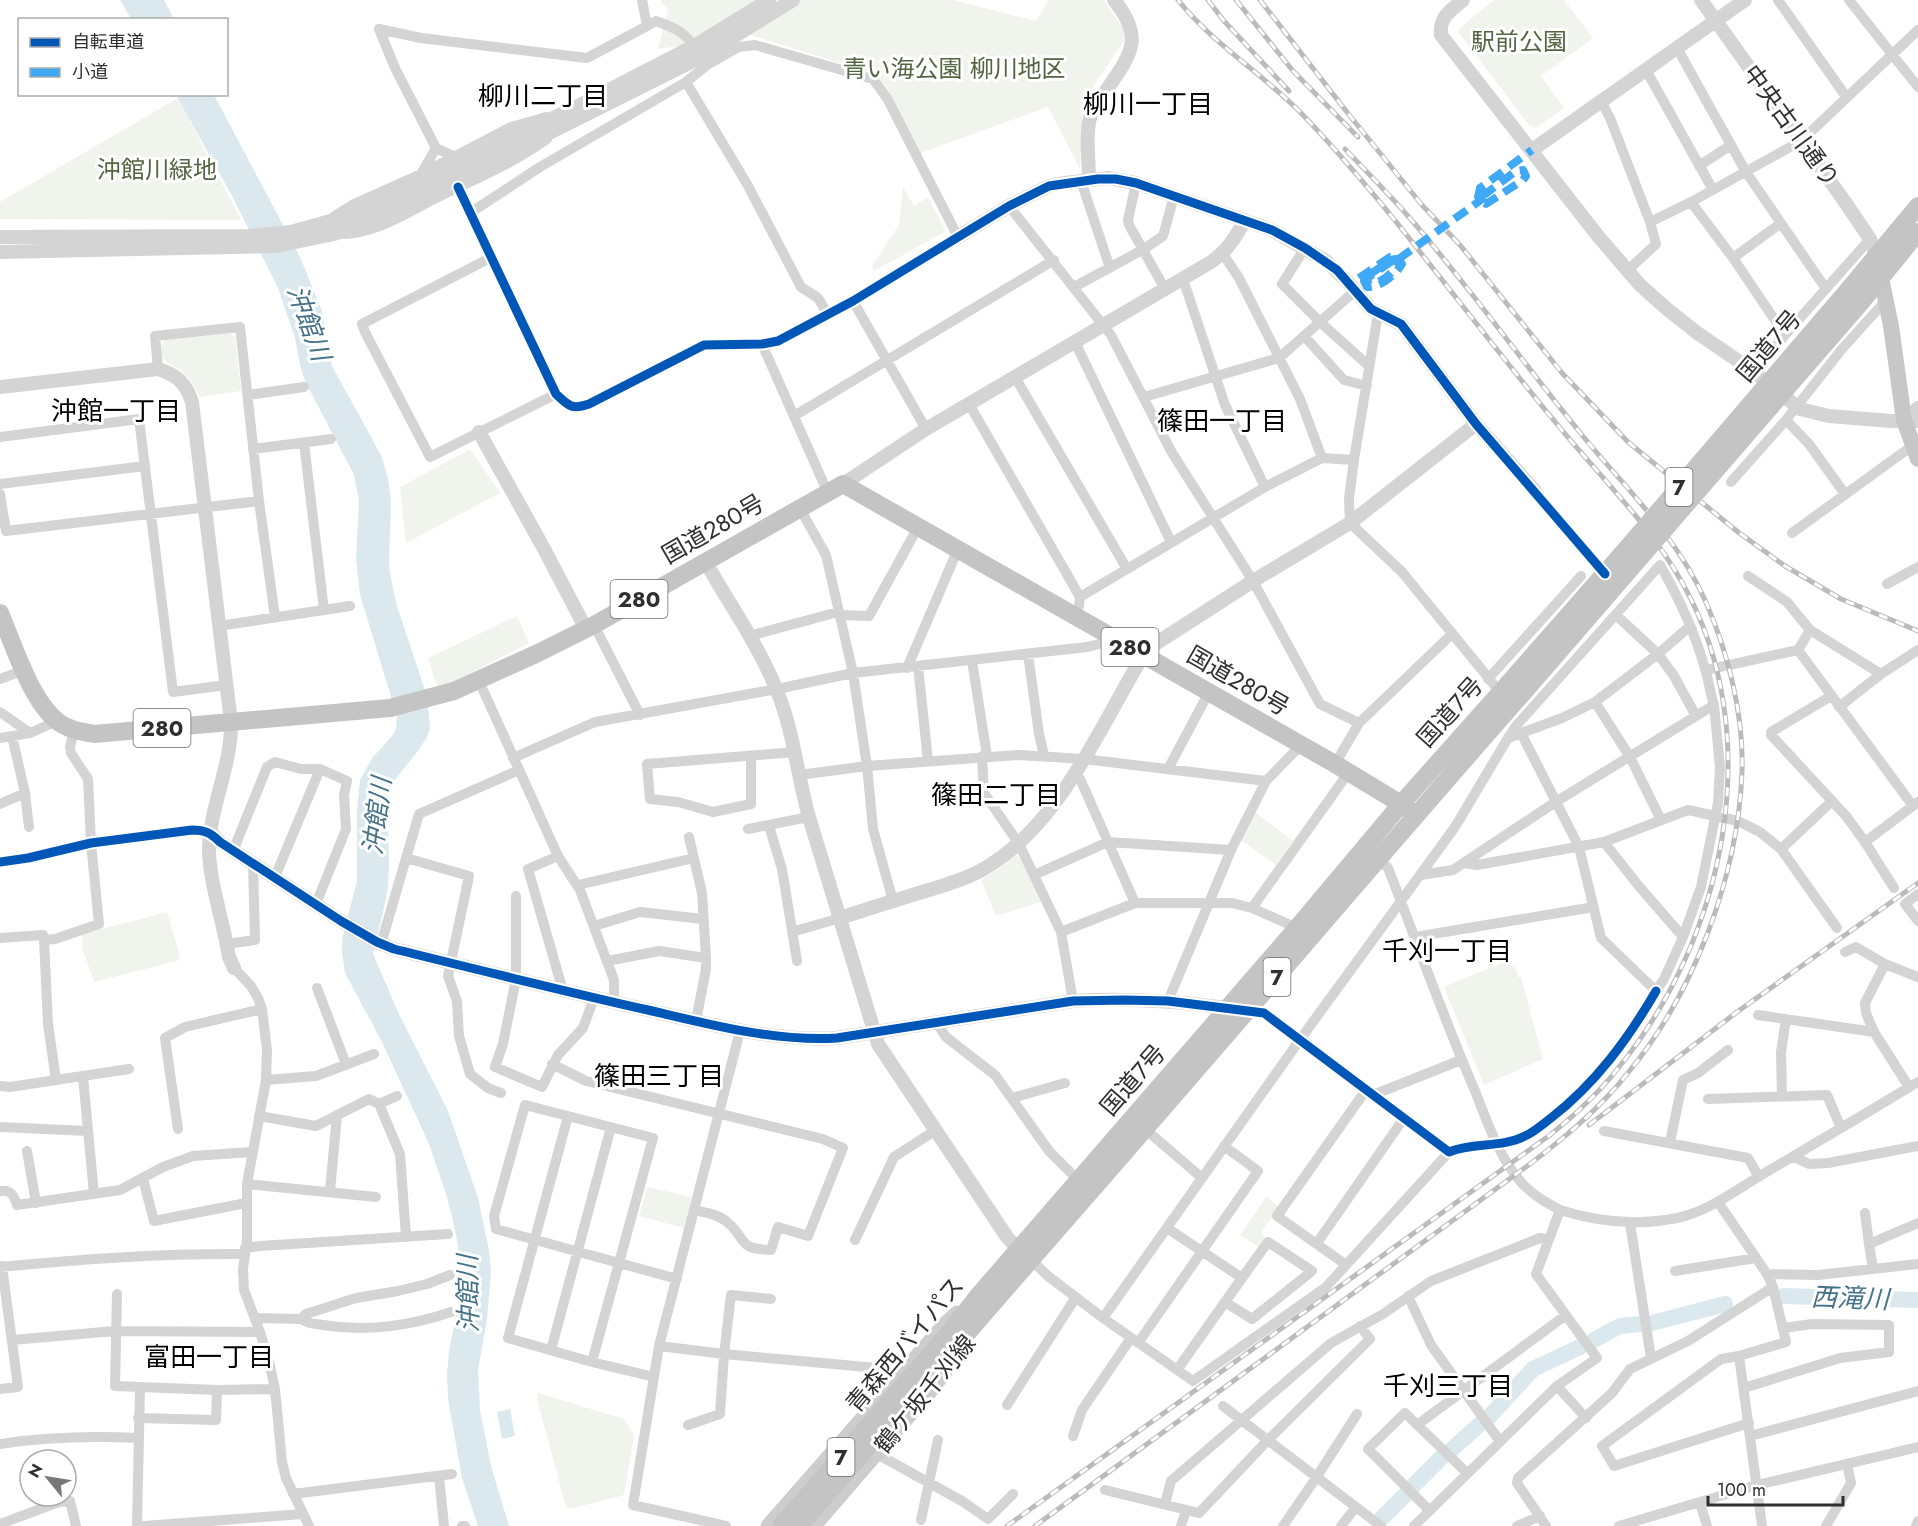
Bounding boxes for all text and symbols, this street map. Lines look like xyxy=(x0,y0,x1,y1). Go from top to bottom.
legend xyxy=(18,18,228,96)
park label: 駅前公園 xyxy=(1471,24,1567,59)
text: 自転車道 xyxy=(72,29,144,55)
park label: 青い海公園 柳川地区 xyxy=(842,51,1066,86)
street label: 中央古川通り xyxy=(1735,57,1848,194)
text: 小道 xyxy=(72,59,108,85)
district label: 柳川二丁目 xyxy=(478,77,608,115)
district label: 柳川一丁目 xyxy=(1083,85,1213,123)
park label: 沖館川緑地 xyxy=(97,152,217,187)
water label: 沖館川 xyxy=(278,280,341,369)
street label: 国道7号 xyxy=(1728,302,1809,389)
district label: 沖館一丁目 xyxy=(51,392,181,430)
district label: 篠田一丁目 xyxy=(1157,402,1287,440)
road number: 7 xyxy=(1666,468,1692,506)
street label: 国道280号 xyxy=(655,485,771,572)
road number: 280 xyxy=(610,580,668,618)
road number: 280 xyxy=(1102,628,1158,666)
street label: 国道280号 xyxy=(1180,637,1296,724)
street label: 国道7号 xyxy=(1408,669,1491,755)
road number: 280 xyxy=(134,709,190,747)
water label: 沖館川 xyxy=(353,772,401,857)
district label: 篠田二丁目 xyxy=(931,776,1061,814)
district label: 千刈一丁目 xyxy=(1382,932,1512,970)
road number: 7 xyxy=(1264,958,1290,996)
street label: 国道7号 xyxy=(1092,1036,1174,1123)
district label: 篠田三丁目 xyxy=(594,1057,724,1095)
water label: 沖館川 xyxy=(448,1252,488,1333)
street label: 青森西バイパス xyxy=(837,1269,972,1420)
water label: 西滝川 xyxy=(1810,1278,1893,1318)
street label: 鶴ケ坂千刈線 xyxy=(866,1327,984,1461)
district label: 富田一丁目 xyxy=(144,1338,274,1376)
district label: 千刈三丁目 xyxy=(1383,1367,1513,1405)
road number: 7 xyxy=(828,1438,854,1476)
north arrow xyxy=(18,1448,78,1508)
text: N xyxy=(22,1459,49,1482)
scale bar xyxy=(1708,1469,1843,1507)
text: 100 m xyxy=(1717,1477,1766,1503)

